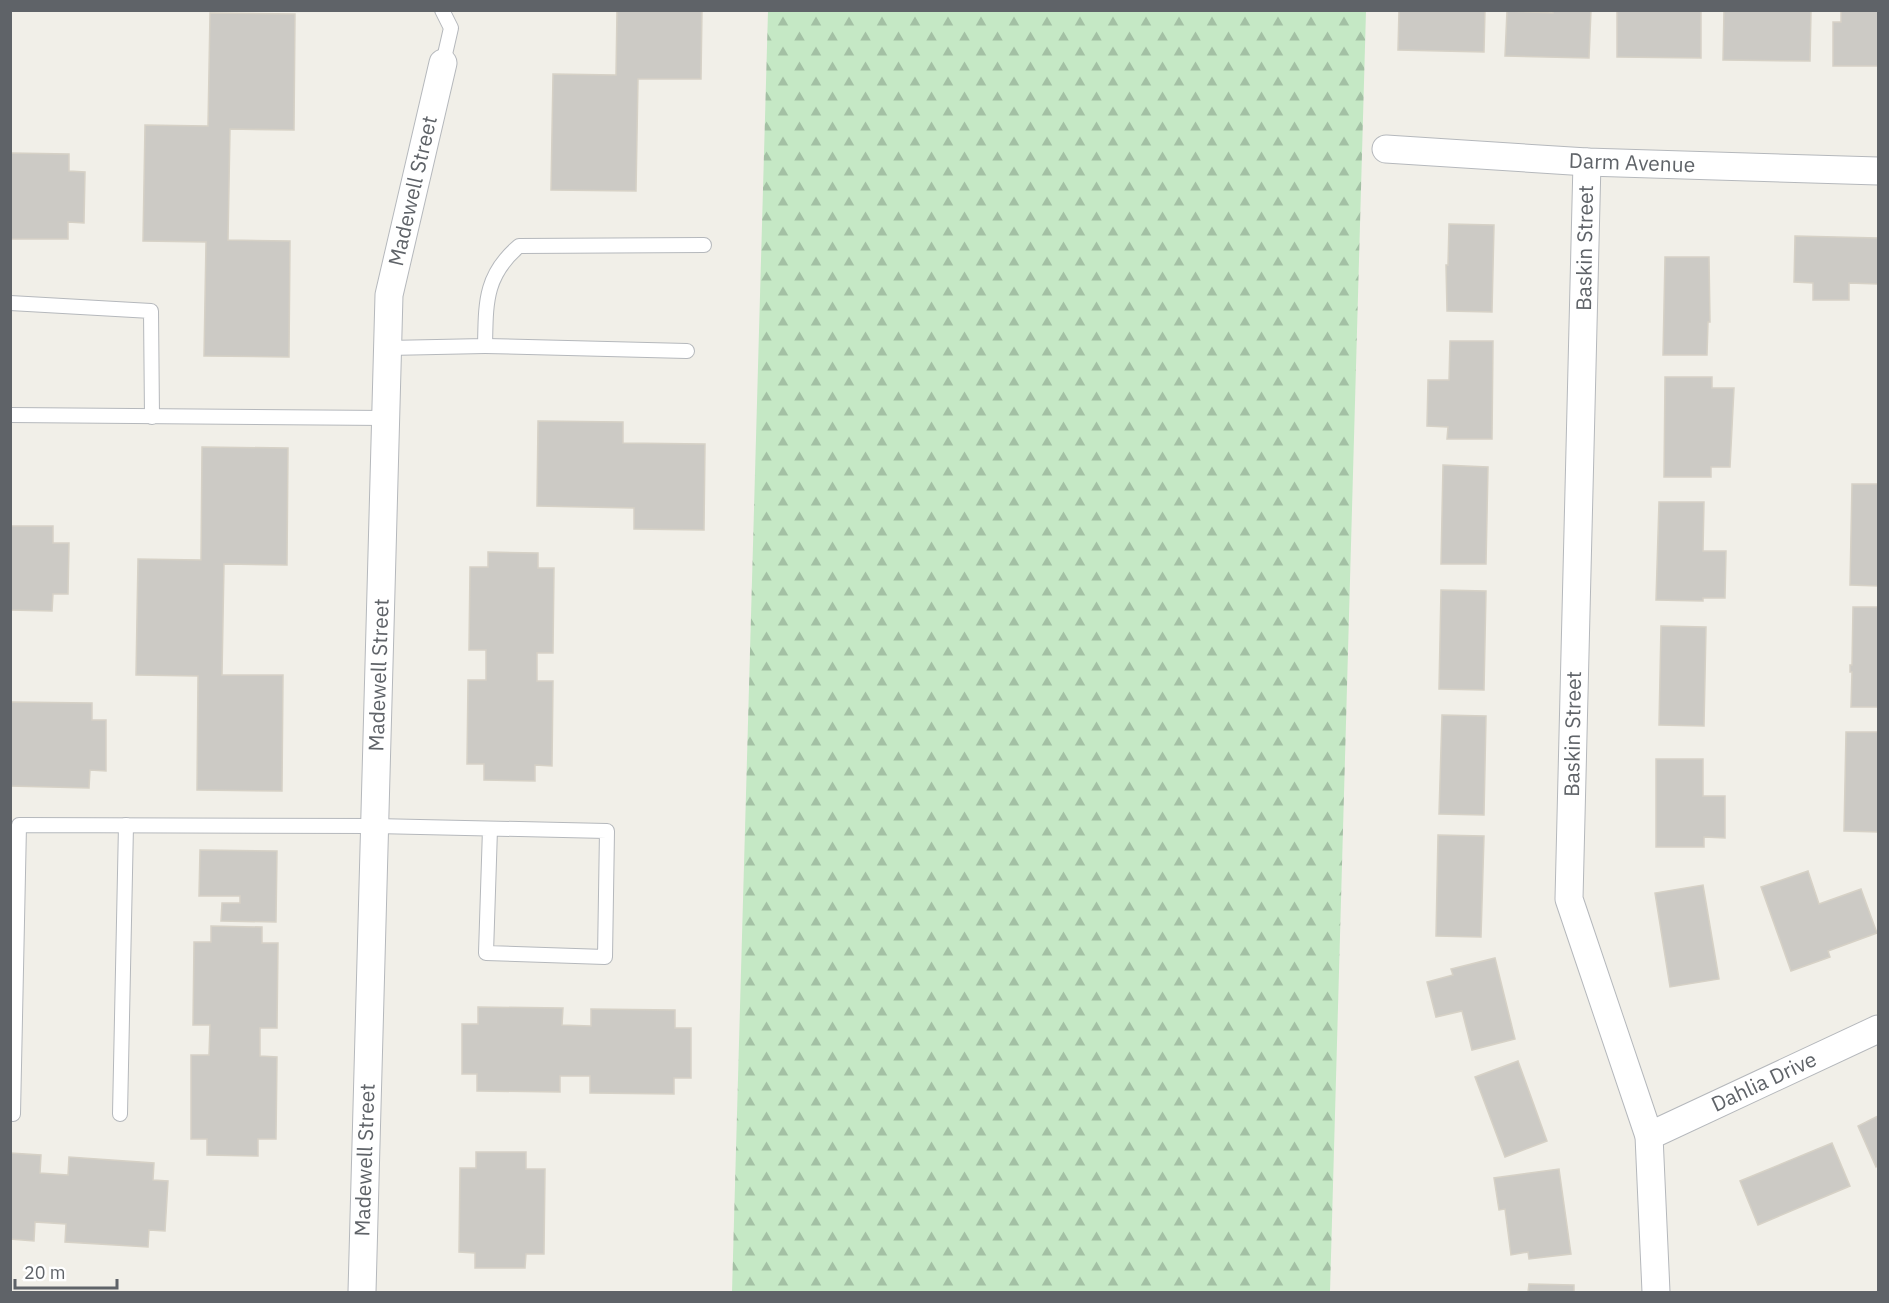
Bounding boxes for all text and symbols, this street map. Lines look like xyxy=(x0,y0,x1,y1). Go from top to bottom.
street label: Madewell Street xyxy=(381,113,443,269)
street label: Darm Avenue xyxy=(1568,146,1696,178)
street label: Baskin Street xyxy=(1569,185,1599,311)
street label: Madewell Street xyxy=(361,598,395,752)
street label: Baskin Street xyxy=(1557,671,1587,797)
street label: Dahlia Drive xyxy=(1706,1045,1821,1118)
street label: Madewell Street xyxy=(347,1083,381,1237)
scale bar xyxy=(15,1252,117,1290)
text: 20 m xyxy=(24,1261,66,1284)

